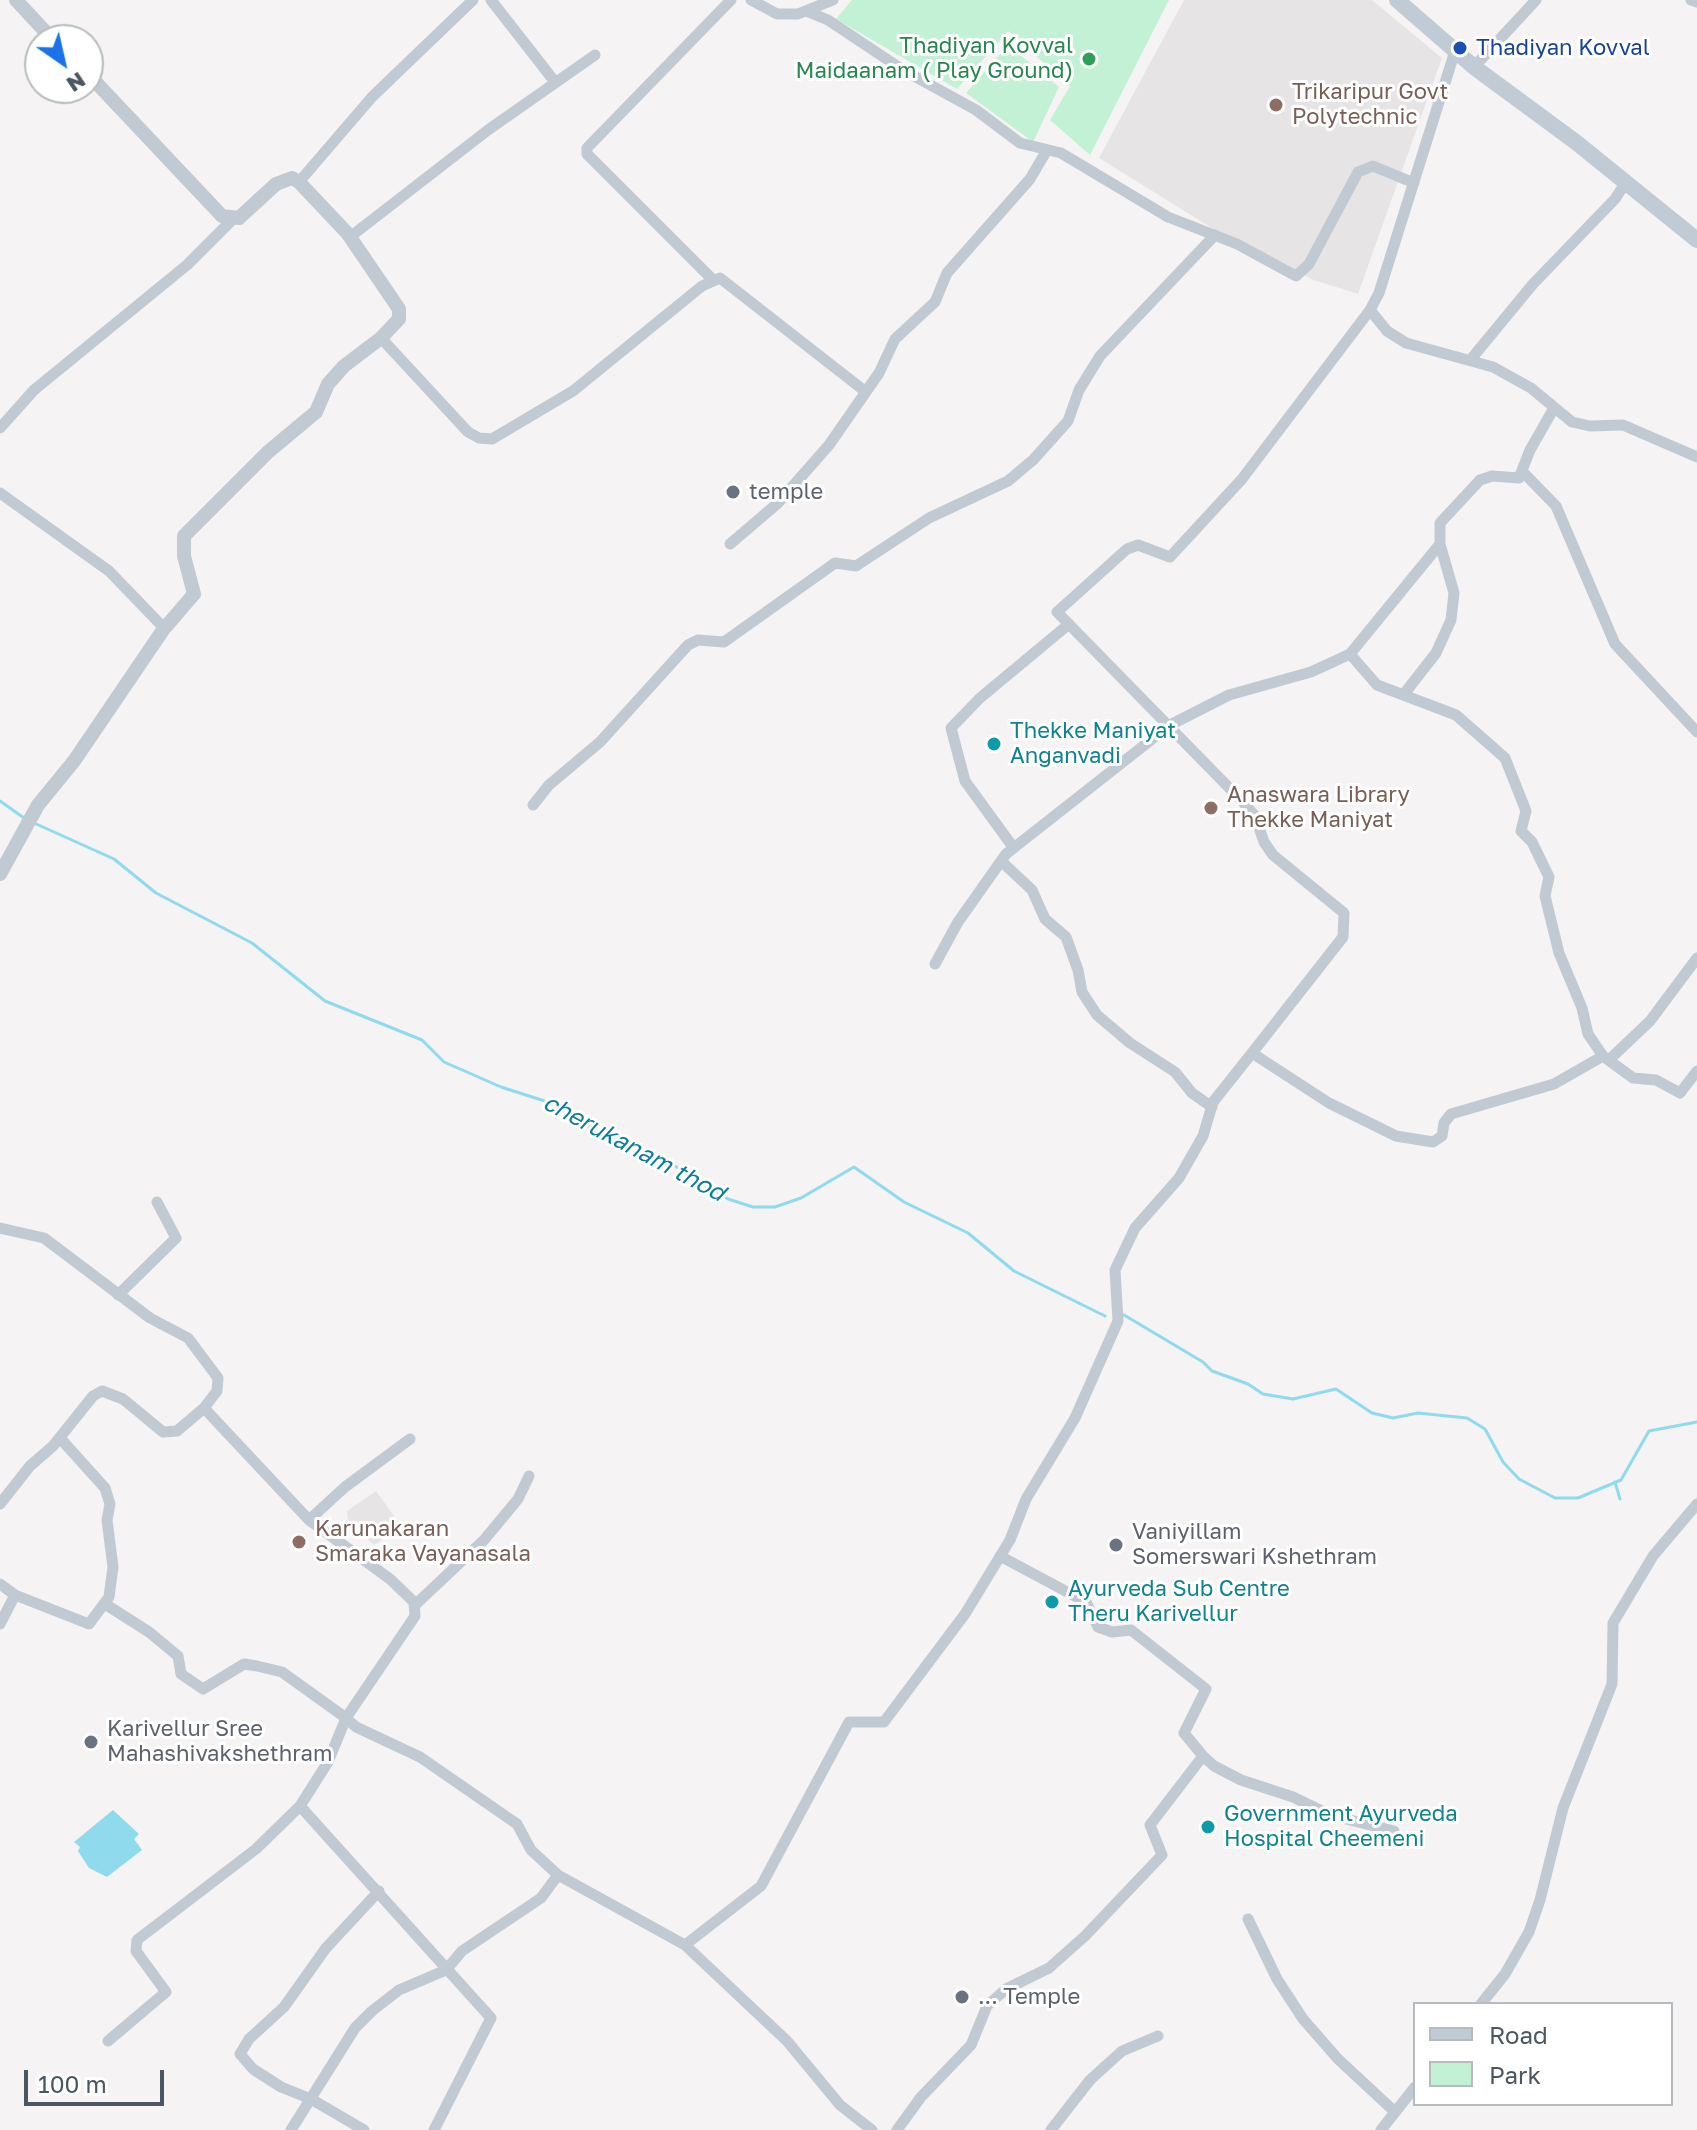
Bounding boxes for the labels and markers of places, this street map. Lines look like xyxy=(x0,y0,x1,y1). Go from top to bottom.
place label: Thadiyan Kovval Maidaanam ( Play Ground) xyxy=(796,33,1073,84)
place label: Thadiyan Kovval xyxy=(1476,35,1650,61)
marker: Thadiyan Kovval xyxy=(1451,39,1469,57)
marker: Thadiyan Kovval Maidaanam ( Play Ground) xyxy=(1080,50,1098,68)
place label: Trikaripur Govt Polytechnic xyxy=(1292,79,1448,130)
marker: Trikaripur Govt Polytechnic xyxy=(1267,96,1285,114)
place label: temple xyxy=(749,479,823,505)
marker: temple xyxy=(724,483,742,501)
place label: Thekke Maniyat Anganvadi xyxy=(1010,718,1176,770)
marker: Thekke Maniyat Anganvadi xyxy=(985,735,1003,753)
place label: Anaswara Library Thekke Maniyat xyxy=(1227,782,1410,834)
marker: Anaswara Library Thekke Maniyat xyxy=(1202,799,1220,817)
place label: Karunakaran Smaraka Vayanasala xyxy=(315,1516,531,1568)
place label: Vaniyillam Somerswari Kshethram xyxy=(1132,1519,1377,1570)
marker: Karunakaran Smaraka Vayanasala xyxy=(290,1533,308,1551)
marker: Vaniyillam Somerswari Kshethram xyxy=(1107,1536,1125,1554)
place label: Ayurveda Sub Centre Theru Karivellur xyxy=(1068,1576,1290,1628)
marker: Ayurveda Sub Centre Theru Karivellur xyxy=(1043,1593,1061,1611)
place label: Karivellur Sree Mahashivakshethram xyxy=(107,1716,332,1768)
marker: Karivellur Sree Mahashivakshethram xyxy=(82,1733,100,1751)
place label: Government Ayurveda Hospital Cheemeni xyxy=(1224,1801,1458,1852)
marker: Government Ayurveda Hospital Cheemeni xyxy=(1199,1818,1217,1836)
place label: ... Temple xyxy=(978,1984,1080,2010)
marker: ... Temple xyxy=(953,1988,971,2006)

